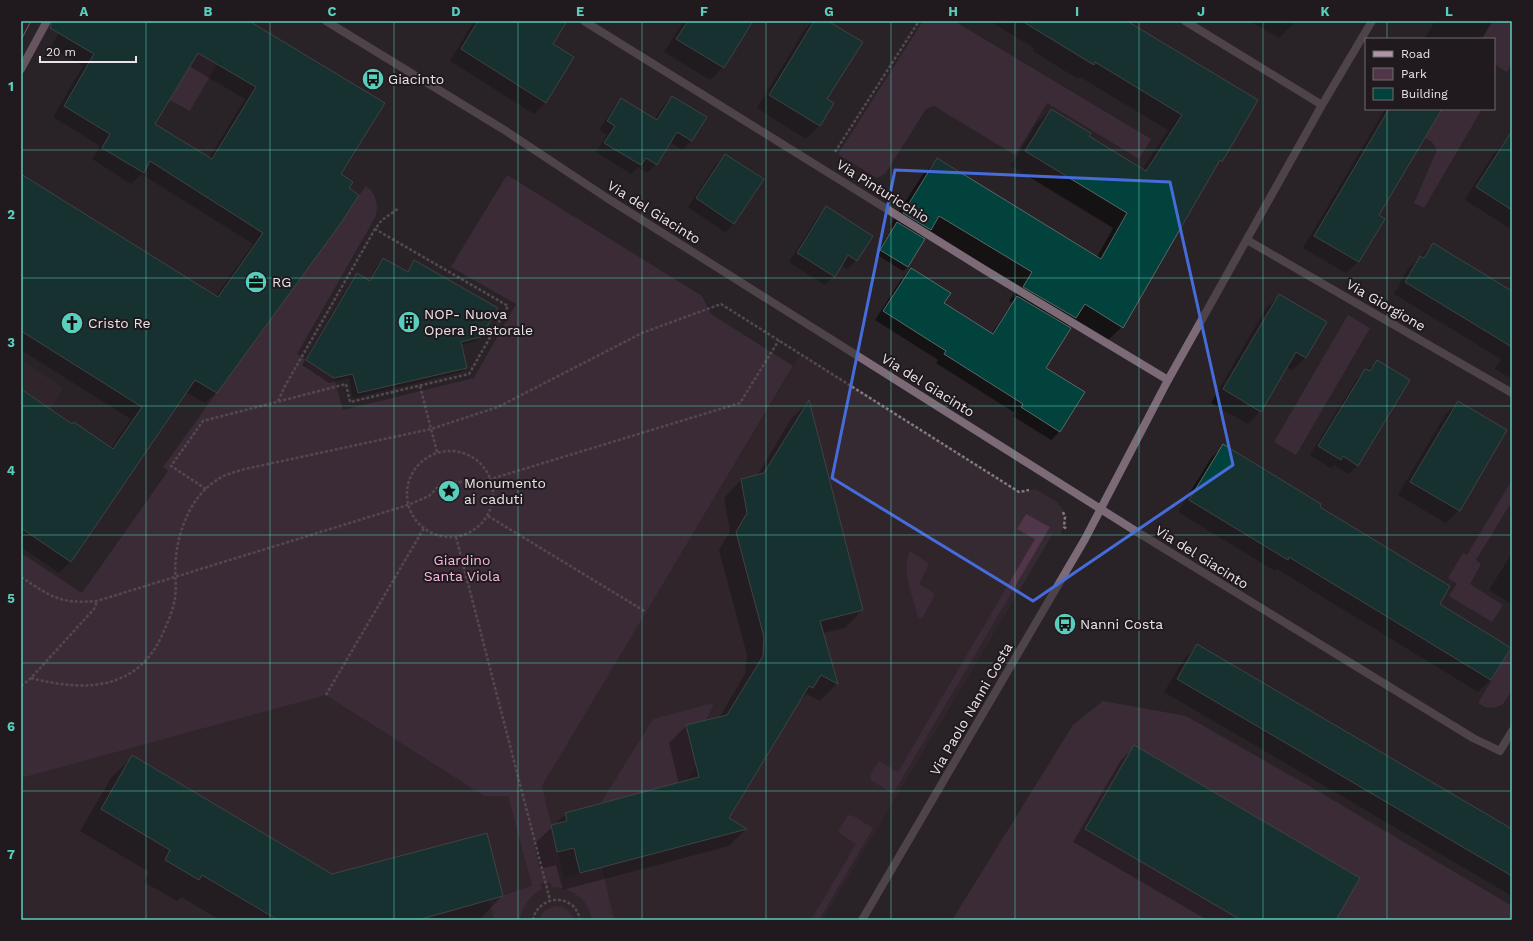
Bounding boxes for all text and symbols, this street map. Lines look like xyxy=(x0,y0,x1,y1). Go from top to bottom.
text: A xyxy=(80,4,89,19)
text: B xyxy=(204,4,213,19)
text: C xyxy=(328,4,337,19)
text: D xyxy=(451,4,461,19)
text: E xyxy=(576,4,584,19)
text: F xyxy=(700,4,708,19)
text: G xyxy=(824,4,834,19)
text: H xyxy=(948,4,958,19)
text: I xyxy=(1075,4,1079,19)
text: J xyxy=(1197,4,1205,19)
text: K xyxy=(1320,4,1330,19)
text: L xyxy=(1445,4,1453,19)
scale bar xyxy=(40,38,136,64)
legend xyxy=(1365,38,1495,110)
text: 20 m xyxy=(46,45,76,59)
text: Road xyxy=(1401,47,1430,61)
bus stop icon: Giacinto xyxy=(360,66,386,92)
text: Park xyxy=(1401,67,1427,81)
place label: Giacinto xyxy=(388,71,444,87)
text: 1 xyxy=(8,79,14,94)
text: Building xyxy=(1401,87,1448,101)
street label: Via Pinturicchio xyxy=(834,156,932,226)
street label: Via del Giacinto xyxy=(604,177,704,247)
text: 2 xyxy=(7,207,15,222)
office icon: RG xyxy=(243,269,269,295)
place label: RG xyxy=(272,274,291,290)
street label: Via Giorgione xyxy=(1343,276,1429,334)
place label: NOP- Nuova Opera Pastorale xyxy=(424,306,533,338)
building icon: NOP- Nuova Opera Pastorale xyxy=(396,309,422,335)
church icon: Cristo Re xyxy=(59,310,85,336)
place label: Cristo Re xyxy=(88,315,151,331)
text: 3 xyxy=(7,335,15,350)
street label: Via del Giacinto xyxy=(878,350,978,420)
text: 4 xyxy=(7,463,16,478)
place label: Monumento ai caduti xyxy=(464,475,546,507)
place icon: Monumento ai caduti xyxy=(436,478,462,504)
street label: Via del Giacinto xyxy=(1152,522,1252,592)
park label: Giardino Santa Viola xyxy=(424,552,500,584)
text: 5 xyxy=(7,591,15,606)
bus stop icon: Nanni Costa xyxy=(1052,611,1078,637)
place label: Nanni Costa xyxy=(1080,616,1163,632)
street label: Via Paolo Nanni Costa xyxy=(926,640,1016,778)
text: 6 xyxy=(7,719,15,734)
text: 7 xyxy=(7,847,15,862)

